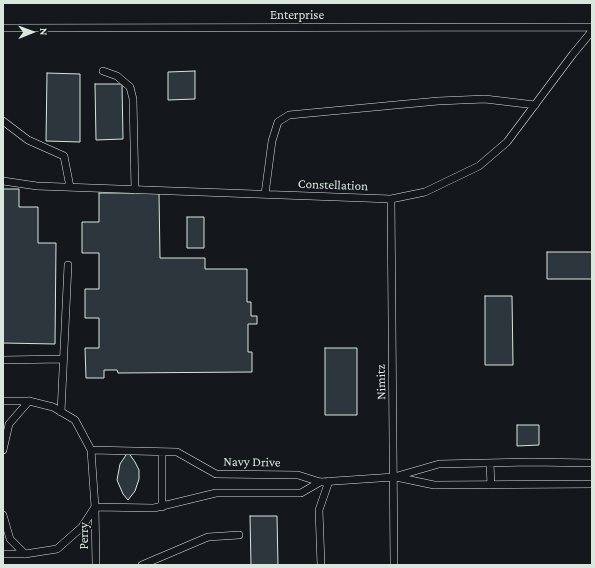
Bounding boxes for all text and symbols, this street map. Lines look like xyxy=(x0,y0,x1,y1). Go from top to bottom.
street label: Enterprise xyxy=(270,7,324,23)
north arrow xyxy=(12,12,52,52)
text: N xyxy=(38,28,50,36)
street label: Constellation xyxy=(298,176,368,194)
street label: Nimitz xyxy=(373,364,389,400)
street label: Navy Drive xyxy=(223,454,281,470)
street label: Perry xyxy=(76,522,92,550)

